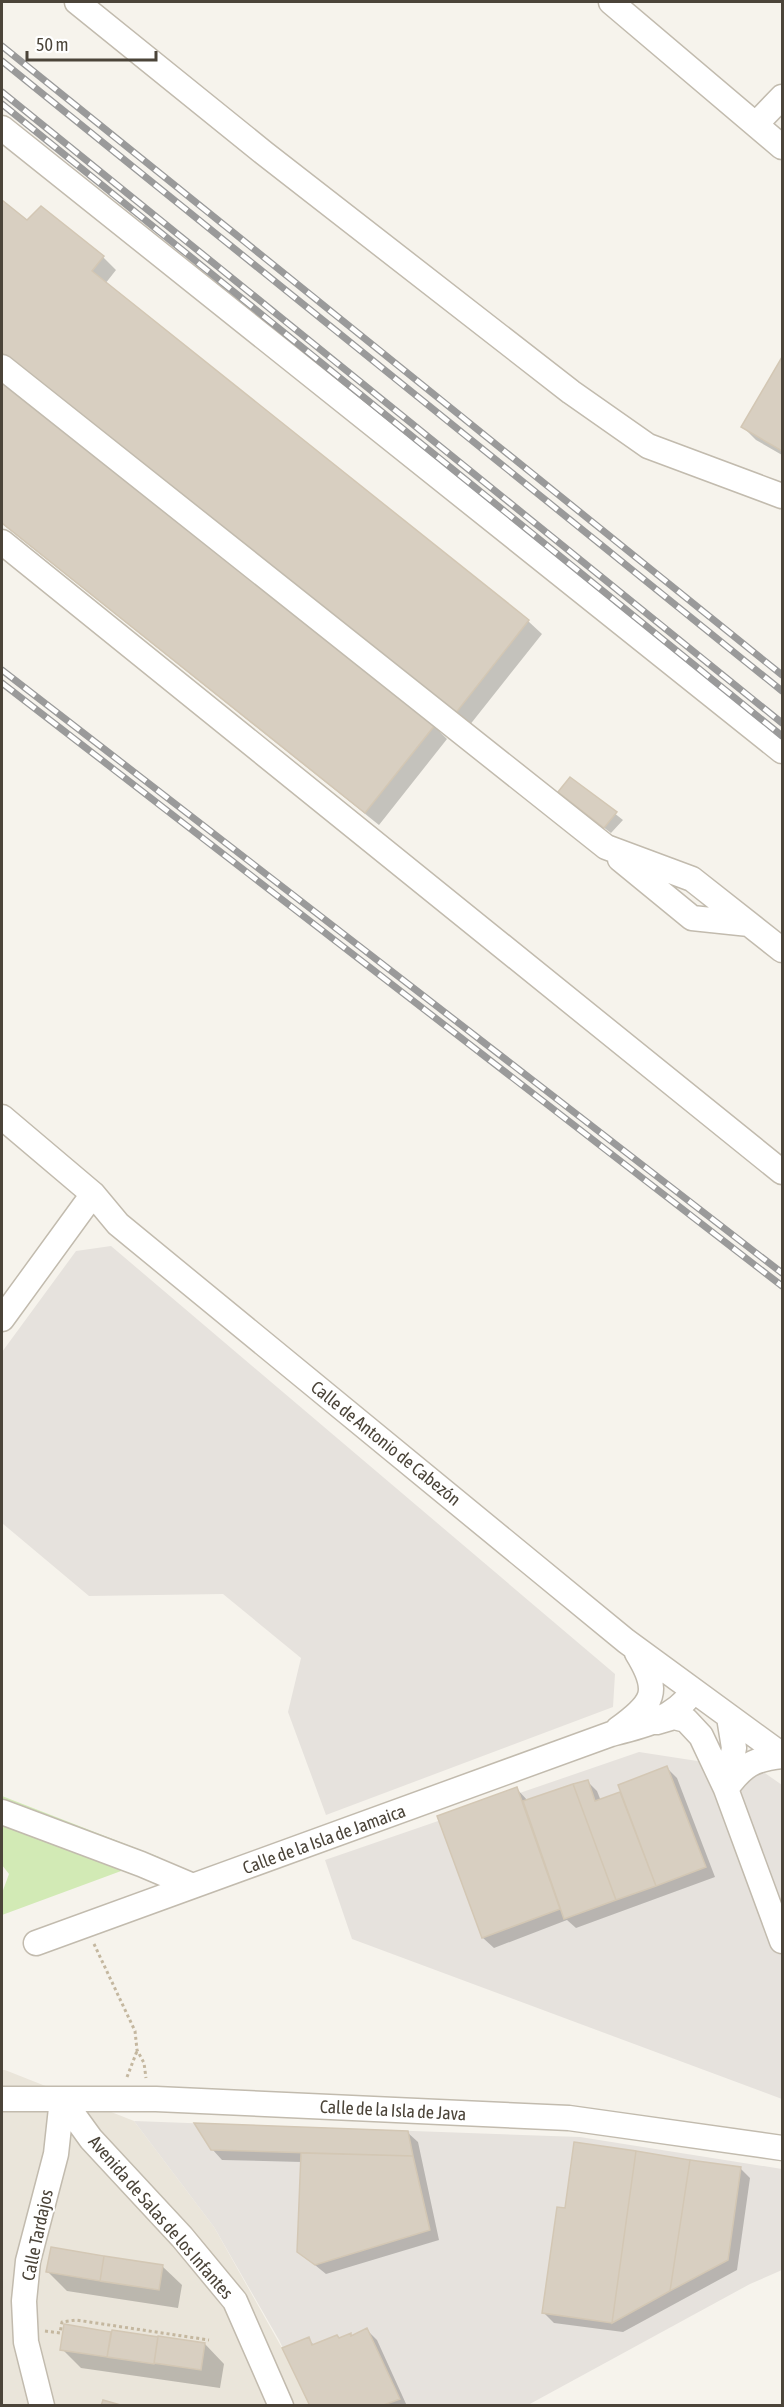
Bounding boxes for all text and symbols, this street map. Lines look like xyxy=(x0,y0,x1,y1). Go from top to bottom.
scale bar xyxy=(27,24,156,62)
text: 50 m xyxy=(36,34,68,55)
street label: Calle de Antonio de Cabezón xyxy=(307,1376,465,1510)
street label: Calle de la Isla de Jamaica xyxy=(240,1800,408,1878)
street label: Calle de la Isla de Java xyxy=(319,2096,467,2124)
street label: Avenida de Salas de los Infantes xyxy=(84,2131,238,2303)
street label: Calle Tardajos xyxy=(17,2188,57,2282)

